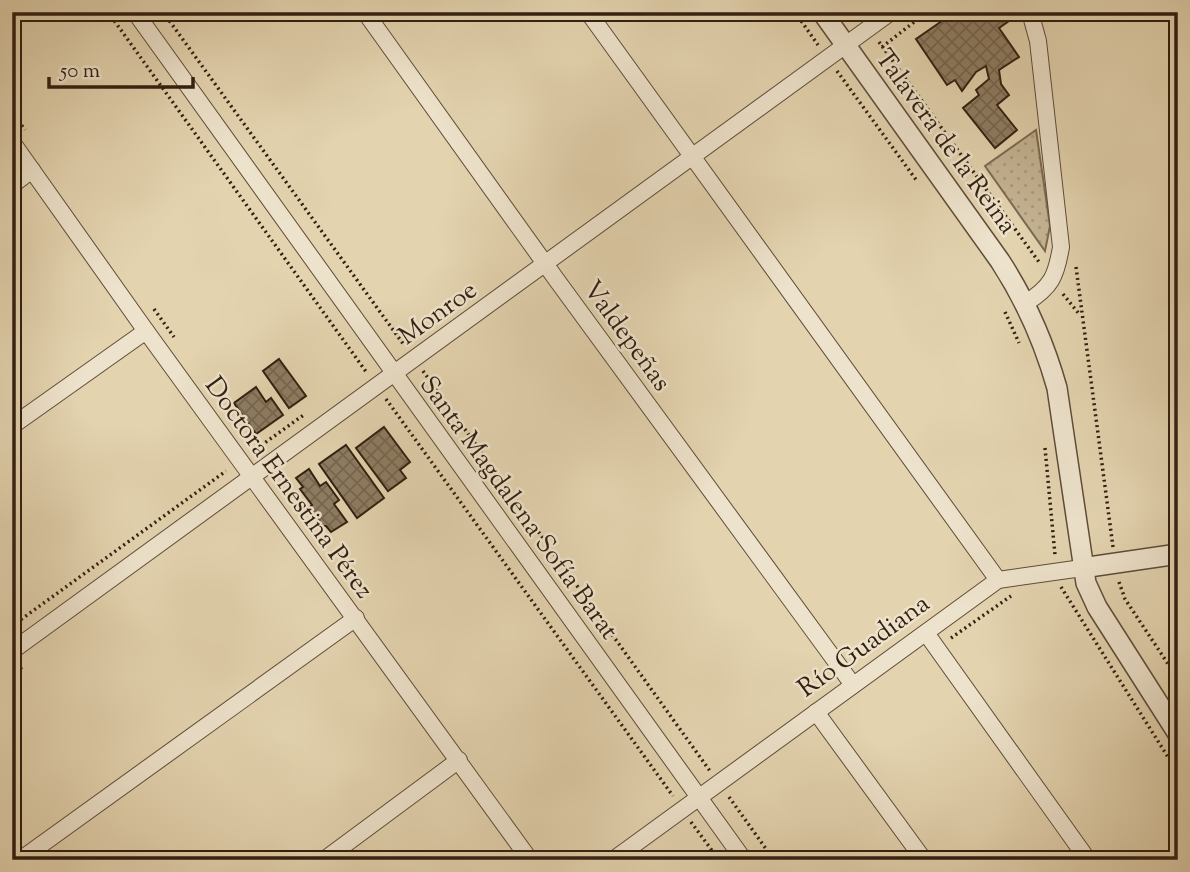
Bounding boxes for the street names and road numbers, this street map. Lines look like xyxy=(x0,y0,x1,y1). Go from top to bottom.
street label: Talavera de la Reina xyxy=(865,42,1025,243)
street label: Monroe xyxy=(392,273,485,355)
street label: Valdepeñas xyxy=(573,273,679,399)
street label: Santa Magdalena Sofía Barat xyxy=(410,369,626,648)
street label: Doctora Ernestina Pérez xyxy=(195,370,381,607)
street label: Río Guadiana xyxy=(791,587,938,708)

